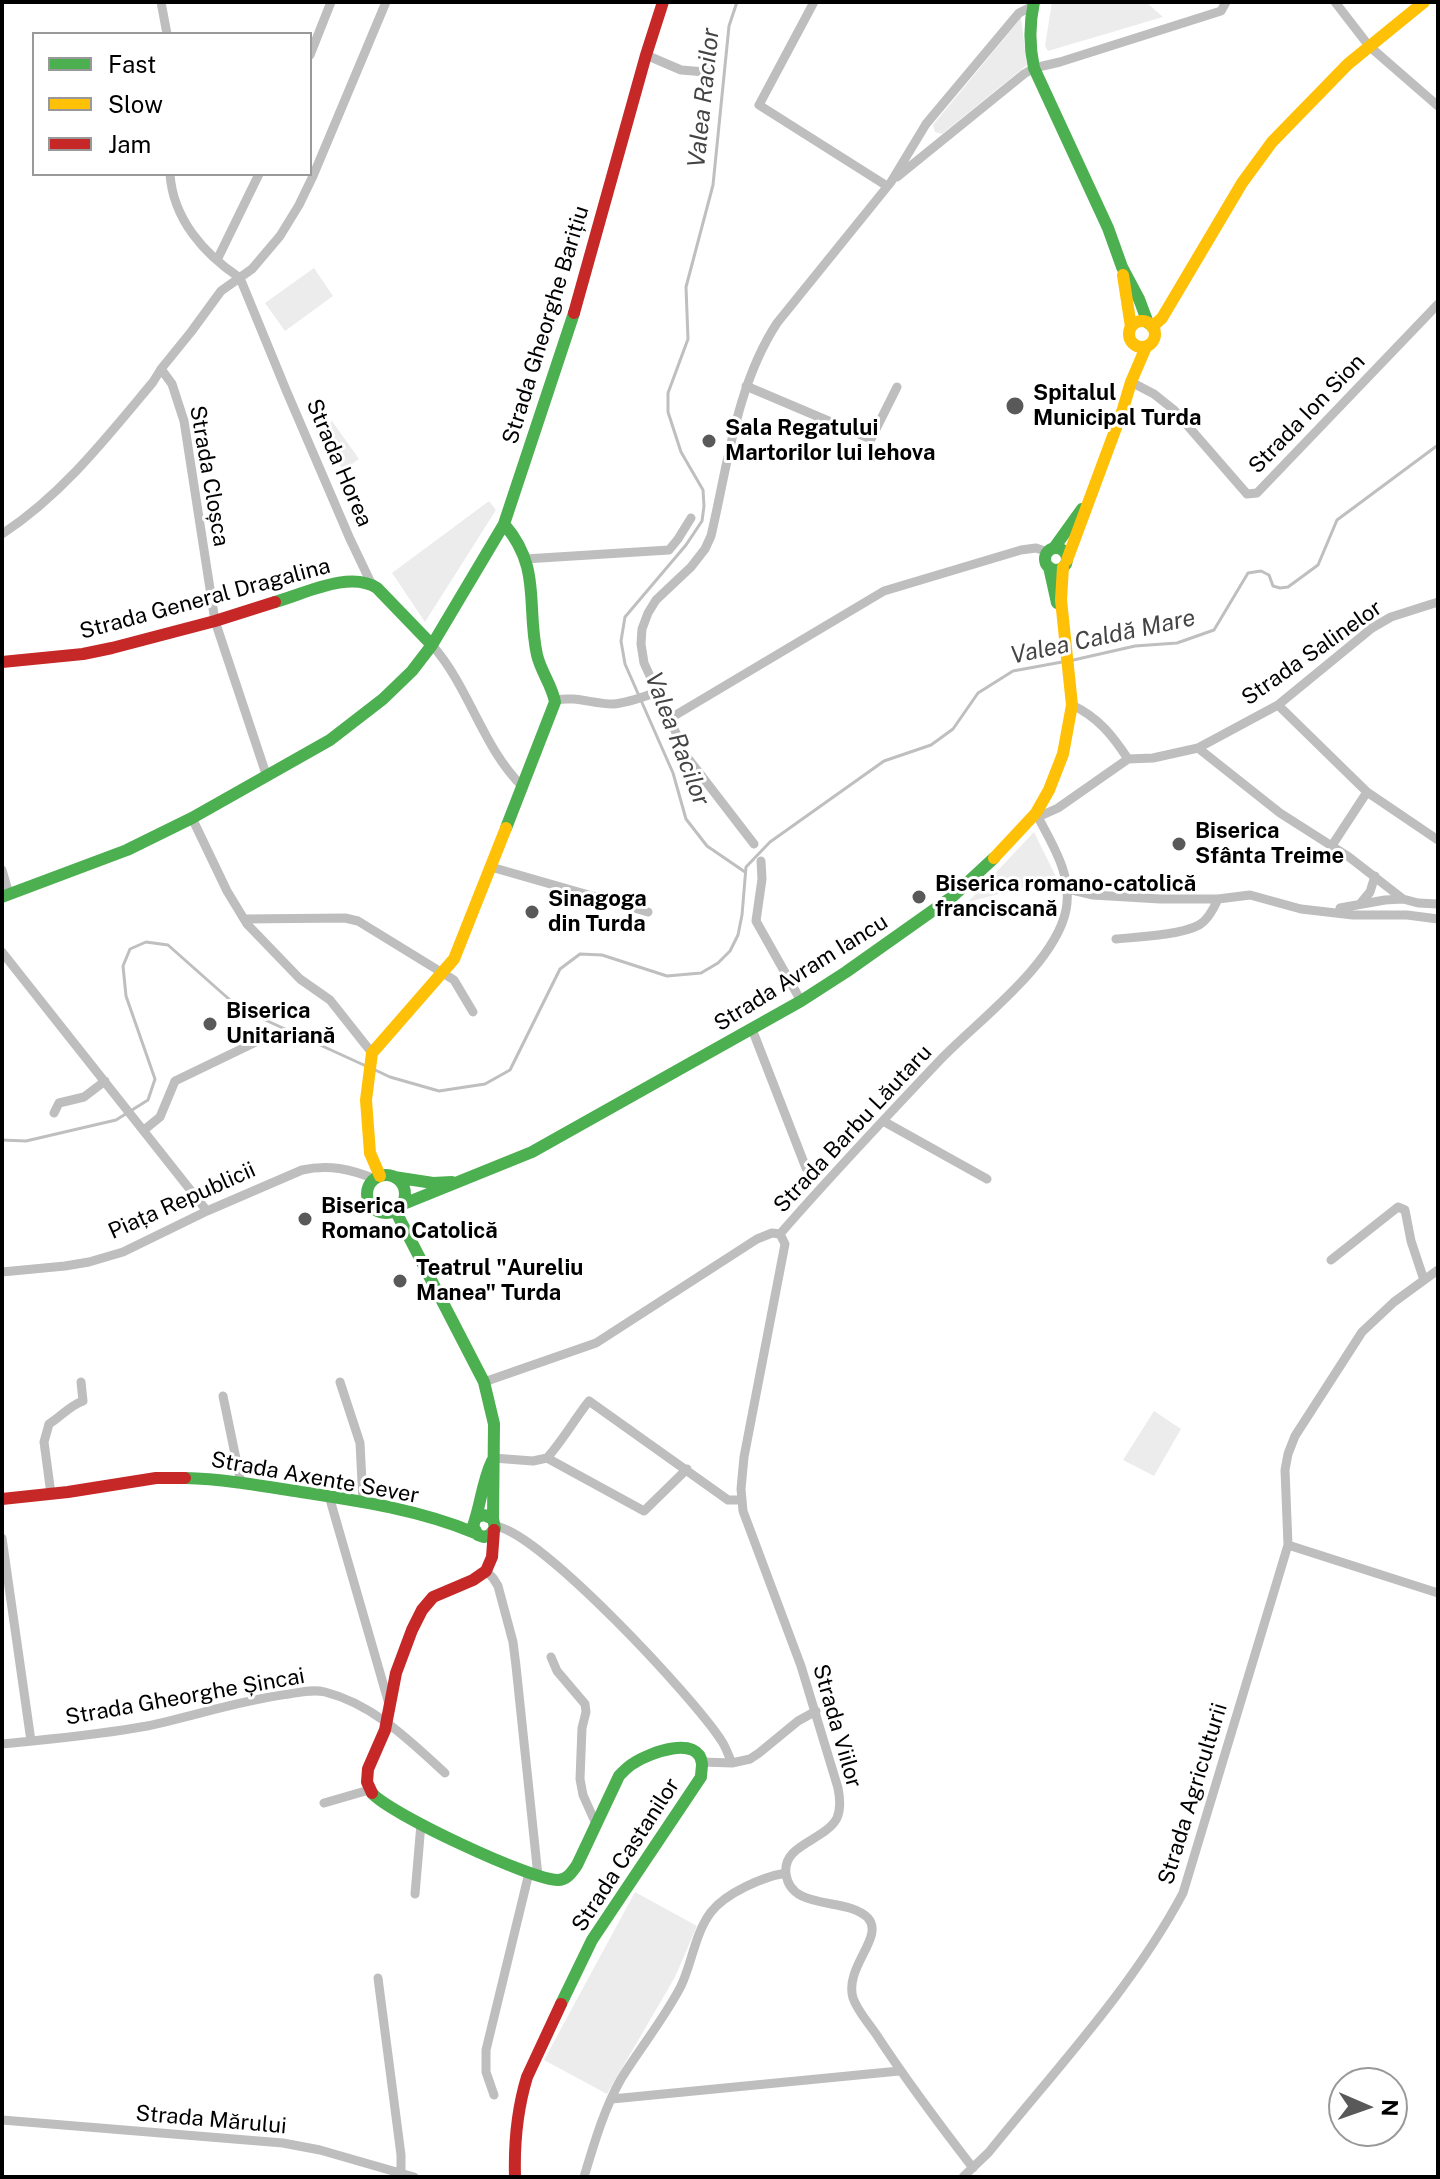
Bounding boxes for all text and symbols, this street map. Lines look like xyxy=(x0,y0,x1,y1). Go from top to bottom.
water label: Valea Racilor xyxy=(682,27,726,169)
legend xyxy=(32,32,312,176)
text: Fast xyxy=(108,50,156,78)
text: Slow xyxy=(108,90,163,118)
text: Jam xyxy=(108,130,151,158)
street label: Strada Gheorghe Barițiu xyxy=(497,203,595,447)
street label: Strada Ion Sion xyxy=(1243,349,1371,479)
place label: Spitalul Municipal Turda xyxy=(1033,380,1201,432)
street label: Strada Horea xyxy=(300,395,378,531)
marker: Spitalul Municipal Turda xyxy=(1004,395,1026,417)
street label: Strada Cloșca xyxy=(184,403,234,549)
place label: Sala Regatului Martorilor lui Iehova xyxy=(725,415,935,466)
marker: Sala Regatului Martorilor lui Iehova xyxy=(700,432,718,450)
street label: Strada General Dragalina xyxy=(77,553,333,645)
street label: Strada Salinelor xyxy=(1237,595,1387,711)
water label: Valea Caldă Mare xyxy=(1008,603,1198,671)
water label: Valea Racilor xyxy=(638,668,716,810)
place label: Biserica Sfânta Treime xyxy=(1195,818,1344,870)
marker: Biserica Sfânta Treime xyxy=(1170,835,1188,853)
place label: Biserica romano-catolică franciscană xyxy=(935,871,1196,922)
place label: Sinagoga din Turda xyxy=(548,886,647,938)
marker: Biserica romano-catolică franciscană xyxy=(910,888,928,906)
marker: Sinagoga din Turda xyxy=(523,903,541,921)
street label: Strada Avram Iancu xyxy=(709,909,893,1037)
place label: Biserica Unitariană xyxy=(226,998,335,1050)
marker: Biserica Unitariană xyxy=(201,1015,219,1033)
street label: Strada Barbu Lăutaru xyxy=(768,1040,938,1218)
street label: Piața Republicii xyxy=(104,1157,260,1245)
place label: Biserica Romano Catolică xyxy=(321,1193,498,1244)
marker: Biserica Romano Catolică xyxy=(296,1210,314,1228)
place label: Teatrul "Aureliu Manea" Turda xyxy=(416,1255,583,1306)
marker: Teatrul "Aureliu Manea" Turda xyxy=(391,1272,409,1290)
street label: Strada Axente Sever xyxy=(209,1447,421,1509)
street label: Strada Viilor xyxy=(807,1661,867,1791)
street label: Strada Gheorghe Șincai xyxy=(63,1663,307,1731)
street label: Strada Agriculturii xyxy=(1153,1700,1233,1888)
street label: Strada Castanilor xyxy=(566,1773,686,1937)
north arrow xyxy=(1328,2067,1408,2147)
text: N xyxy=(1377,2099,1403,2117)
street label: Strada Mărului xyxy=(134,2100,288,2140)

